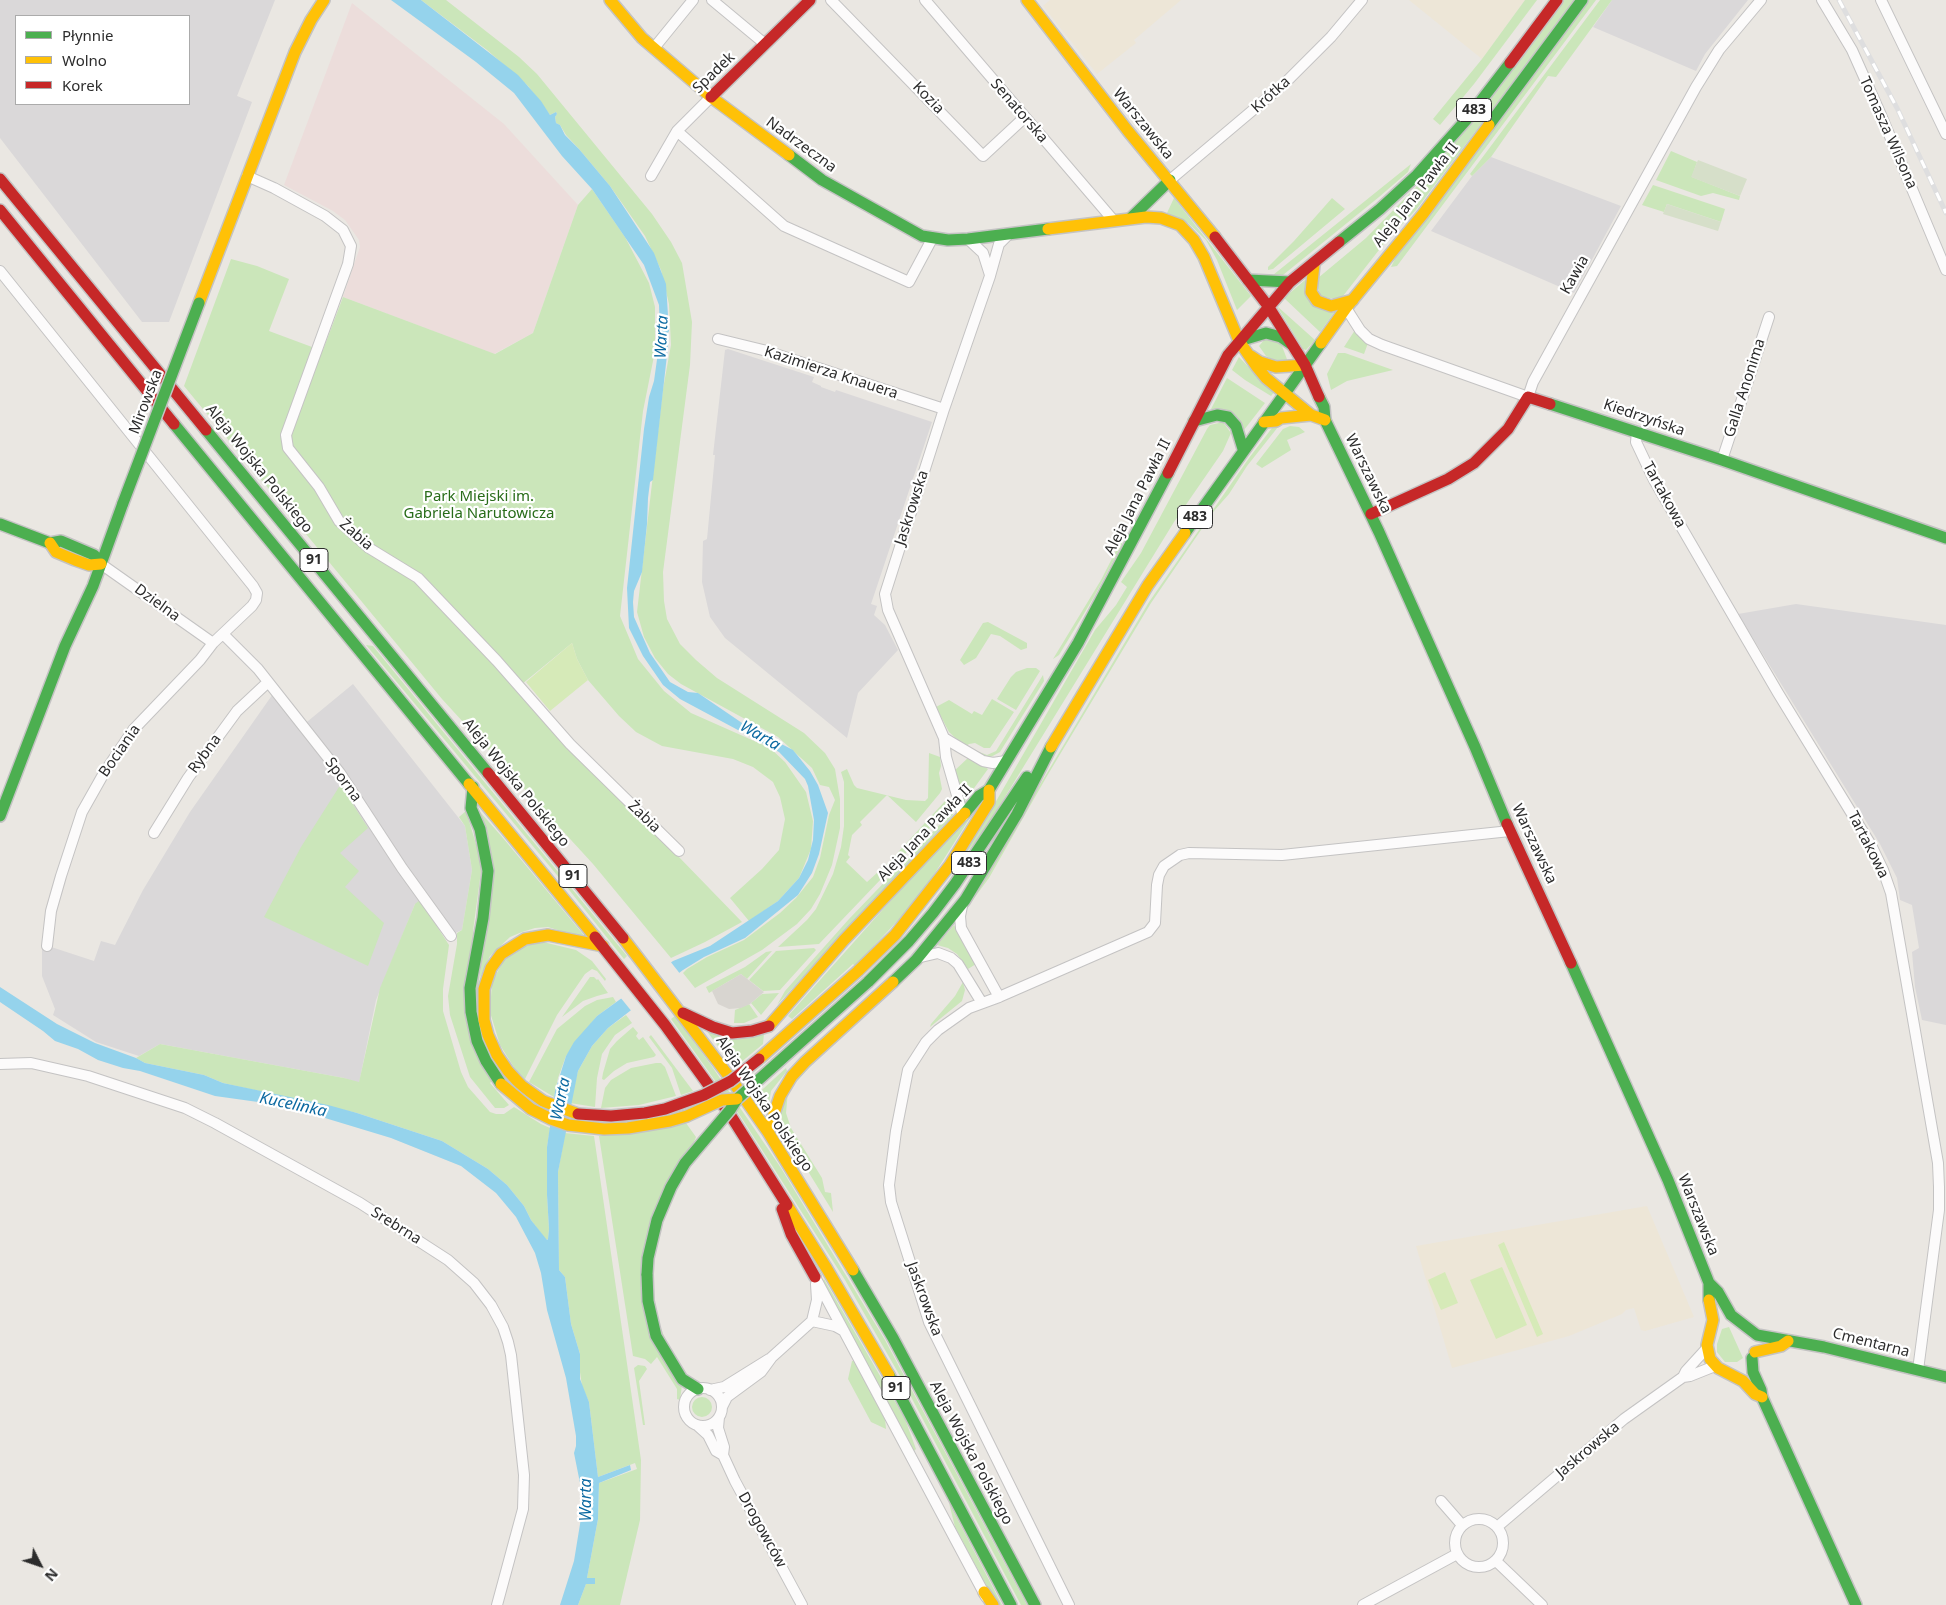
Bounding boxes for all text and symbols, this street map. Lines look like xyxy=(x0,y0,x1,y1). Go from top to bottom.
legend xyxy=(15,15,190,105)
text: Płynnie xyxy=(62,25,113,45)
street label: Spadek xyxy=(689,49,739,97)
text: Wolno xyxy=(62,50,107,70)
street label: Krótka xyxy=(1248,73,1294,117)
street label: Tomasza Wilsona xyxy=(1855,74,1921,192)
text: Korek xyxy=(62,75,103,95)
street label: Senatorska xyxy=(986,75,1052,147)
street label: Kozia xyxy=(908,78,948,118)
street label: Warszawska xyxy=(1109,85,1177,163)
road number: 483 xyxy=(1456,98,1492,122)
street label: Nadrzeczna xyxy=(762,113,840,177)
street label: Aleja Jana Pawła II xyxy=(1370,139,1462,251)
street label: Kawia xyxy=(1557,252,1593,298)
water label: Warta xyxy=(651,315,673,359)
street label: Galla Anonima xyxy=(1721,336,1769,440)
street label: Kazimierza Knauera xyxy=(762,343,900,403)
street label: Mirowska xyxy=(125,367,167,437)
street label: Kiedrzyńska xyxy=(1601,396,1687,440)
street label: Aleja Wojska Polskiego xyxy=(202,401,316,537)
street label: Warszawska xyxy=(1341,431,1395,517)
street label: Aleja Jana Pawła II xyxy=(1101,436,1175,558)
street label: Tartakowa xyxy=(1639,459,1689,531)
street label: Jaskrowska xyxy=(891,468,933,548)
park label: Park Miejski im. Gabriela Narutowicza xyxy=(403,488,555,523)
road number: 483 xyxy=(1178,506,1212,528)
street label: Żabia xyxy=(336,516,376,554)
road number: 91 xyxy=(300,548,328,572)
street label: Dzielna xyxy=(131,580,183,626)
street label: Aleja Wojska Polskiego xyxy=(459,715,573,851)
water label: Warta xyxy=(736,717,784,755)
street label: Bociania xyxy=(95,721,145,781)
street label: Rybna xyxy=(185,731,225,777)
street label: Sporna xyxy=(321,754,365,806)
street label: Aleja Jana Pawła II xyxy=(874,781,976,885)
street label: Żabia xyxy=(624,797,664,837)
street label: Warszawska xyxy=(1508,801,1560,887)
street label: Tartakowa xyxy=(1844,809,1892,881)
road number: 483 xyxy=(952,851,986,874)
road number: 91 xyxy=(559,864,587,888)
street label: Aleja Wojska Polskiego xyxy=(712,1033,816,1175)
water label: Warta xyxy=(547,1076,575,1122)
water label: Kucelinka xyxy=(258,1089,328,1121)
street label: Warszawska xyxy=(1673,1172,1723,1258)
street label: Srebrna xyxy=(368,1204,424,1248)
street label: Jaskrowska xyxy=(902,1259,946,1339)
street label: Cmentarna xyxy=(1831,1325,1911,1361)
road number: 91 xyxy=(882,1376,910,1400)
street label: Aleja Wojska Polskiego xyxy=(925,1378,1017,1528)
street label: Jaskrowska xyxy=(1552,1418,1624,1482)
water label: Warta xyxy=(576,1478,596,1522)
street label: Drogowców xyxy=(734,1489,790,1571)
north arrow xyxy=(15,1540,65,1590)
text: N xyxy=(41,1565,63,1586)

